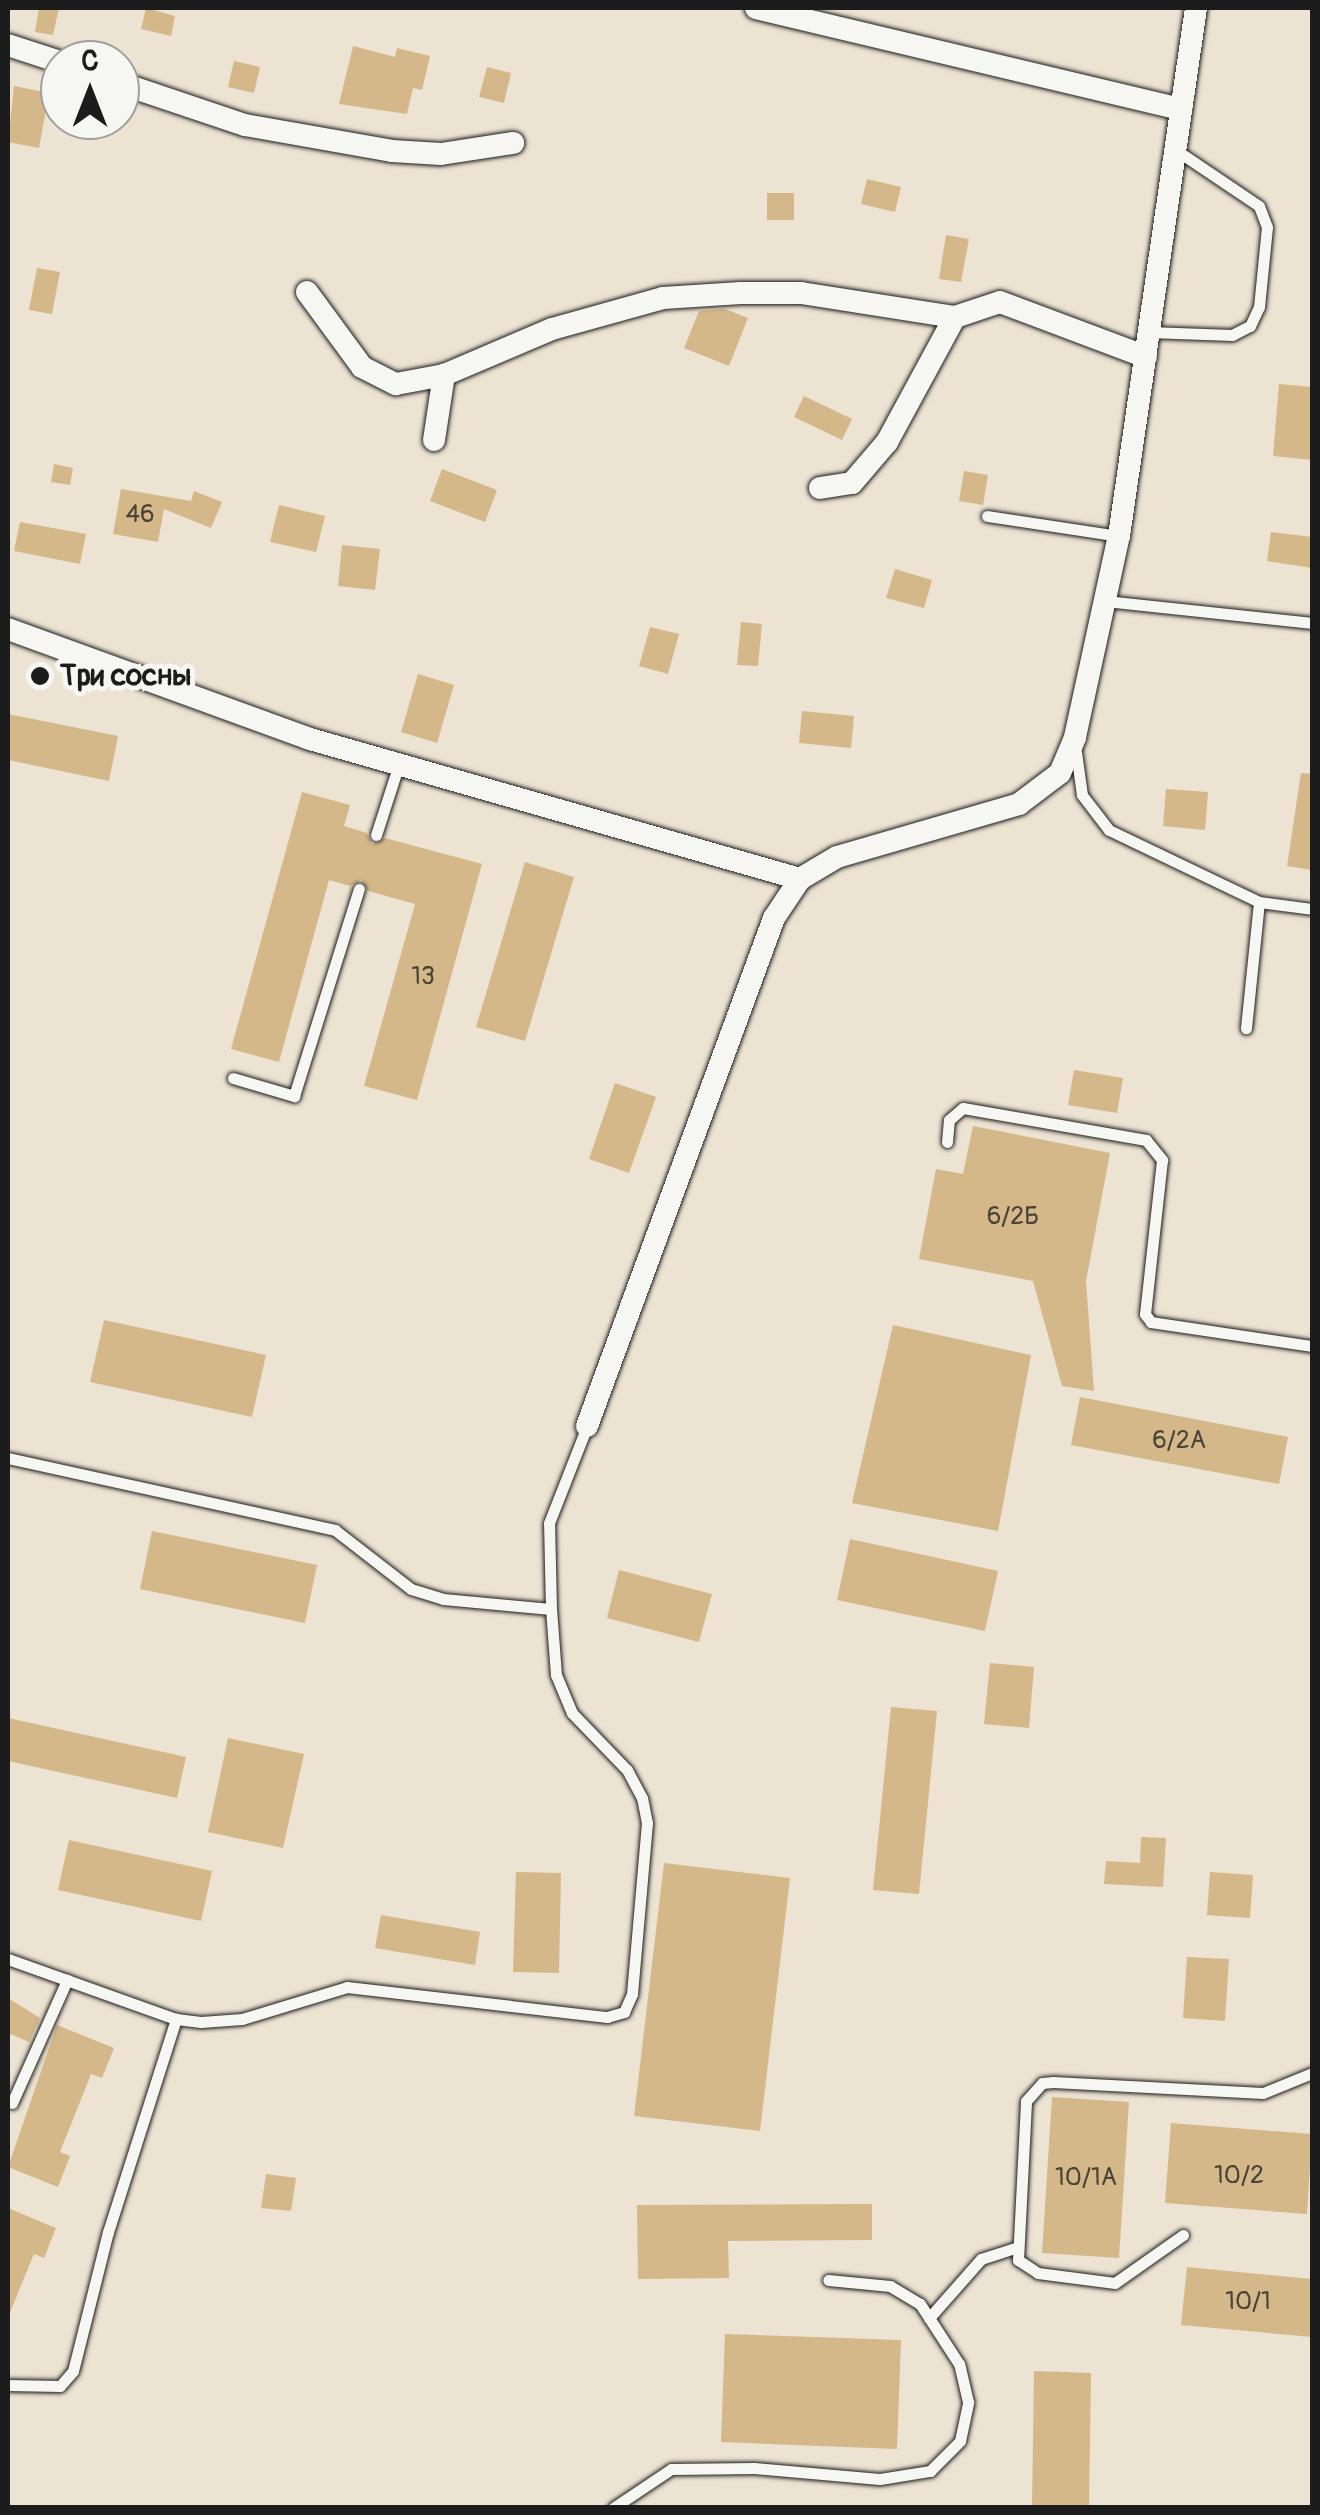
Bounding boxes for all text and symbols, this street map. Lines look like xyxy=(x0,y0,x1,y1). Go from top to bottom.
north arrow xyxy=(40,40,140,140)
text: С xyxy=(81,44,99,79)
house number: 46 xyxy=(125,500,155,530)
place label: Три сосны xyxy=(60,658,192,694)
marker: Три сосны xyxy=(29,665,51,687)
house number: 13 xyxy=(411,962,435,992)
house number: 6/2Б xyxy=(987,1202,1039,1232)
house number: 6/2А xyxy=(1152,1426,1206,1456)
house number: 10/2 xyxy=(1214,2161,1264,2191)
house number: 10/1А xyxy=(1055,2163,1117,2193)
house number: 10/1 xyxy=(1225,2287,1271,2317)

